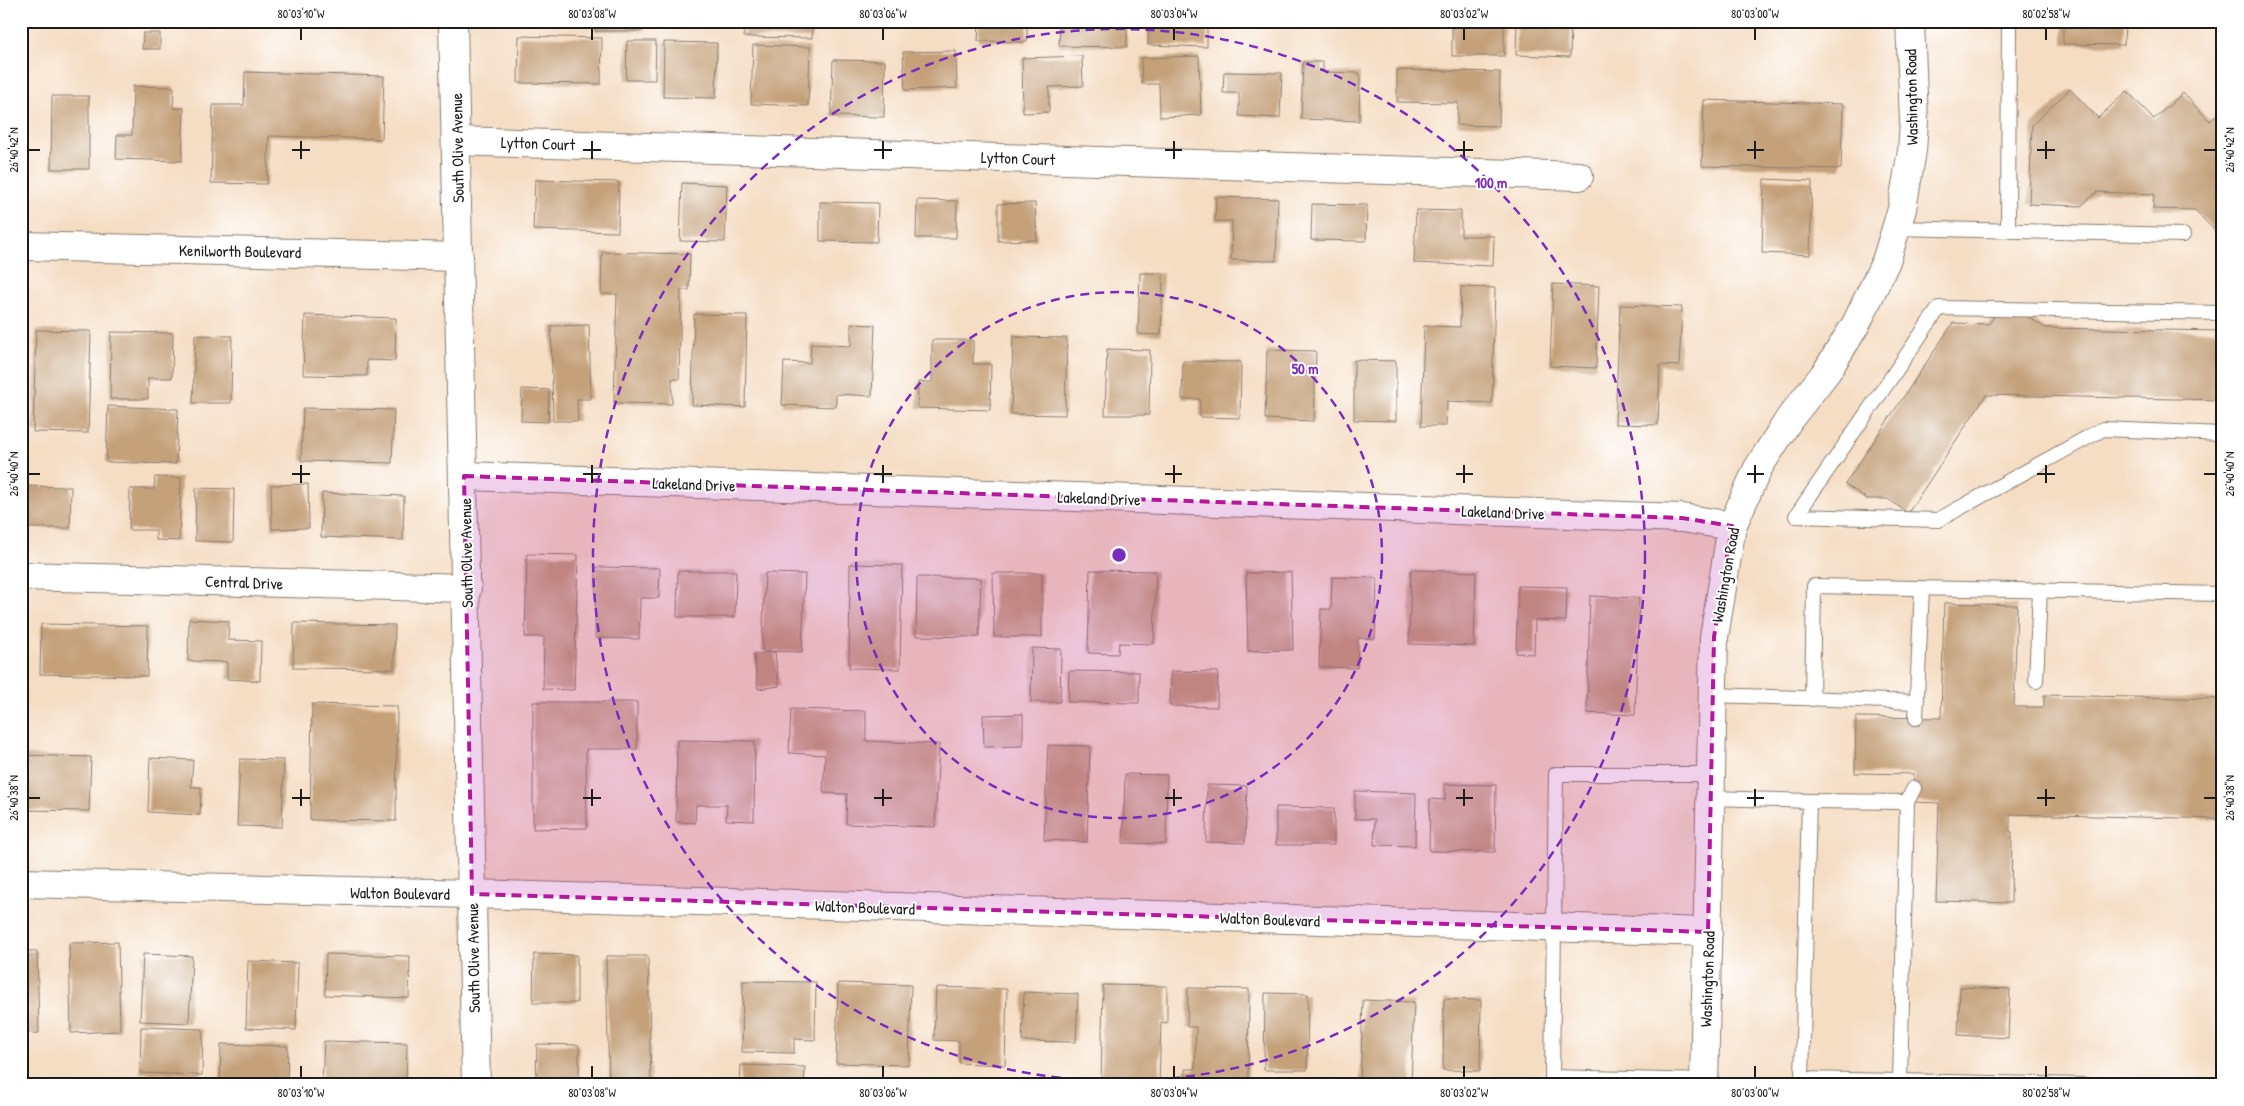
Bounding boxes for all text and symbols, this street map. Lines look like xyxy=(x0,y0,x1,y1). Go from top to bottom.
text: 80°03'10"W xyxy=(278,5,325,22)
text: 80°03'08"W xyxy=(568,5,616,22)
text: 80°03'06"W xyxy=(859,5,907,22)
text: 80°03'04"W xyxy=(1151,5,1198,22)
text: 80°03'02"W xyxy=(1440,5,1489,22)
text: 80°03'00"W xyxy=(1731,5,1780,22)
text: 80°02'58"W xyxy=(2022,5,2070,22)
street label: Washington Road xyxy=(1899,49,1923,145)
street label: South Olive Avenue xyxy=(445,92,469,203)
text: 26°40'42"N xyxy=(5,127,22,173)
text: 26°40'42"N xyxy=(2221,127,2238,173)
street label: Lytton Court xyxy=(500,131,576,155)
street label: Lytton Court xyxy=(980,146,1056,170)
text: 100 m xyxy=(1475,172,1507,193)
street label: Kenilworth Boulevard xyxy=(179,239,301,263)
text: 50 m xyxy=(1292,358,1318,379)
text: 26°40'40"N xyxy=(5,452,22,496)
text: 26°40'40"N xyxy=(2221,452,2238,496)
street label: Lakeland Drive xyxy=(652,472,736,496)
street label: Lakeland Drive xyxy=(1057,486,1141,510)
street label: South Olive Avenue xyxy=(454,497,478,608)
street label: Lakeland Drive xyxy=(1461,500,1545,524)
street label: Washington Road xyxy=(1706,526,1744,624)
centre of rings xyxy=(1110,546,1128,564)
street label: Central Drive xyxy=(204,570,284,594)
text: 26°40'38"N xyxy=(5,775,22,821)
text: 26°40'38"N xyxy=(2221,775,2238,821)
street label: Walton Boulevard xyxy=(350,881,450,905)
street label: Walton Boulevard xyxy=(815,894,915,920)
street label: South Olive Avenue xyxy=(461,902,485,1013)
street label: Walton Boulevard xyxy=(1220,906,1320,932)
street label: Washington Road xyxy=(1694,931,1720,1027)
text: 80°03'10"W xyxy=(278,1084,325,1101)
text: 80°03'08"W xyxy=(568,1084,616,1101)
text: 80°03'06"W xyxy=(859,1084,907,1101)
text: 80°03'04"W xyxy=(1151,1084,1198,1101)
text: 80°03'02"W xyxy=(1440,1084,1489,1101)
text: 80°03'00"W xyxy=(1731,1084,1780,1101)
text: 80°02'58"W xyxy=(2022,1084,2070,1101)

